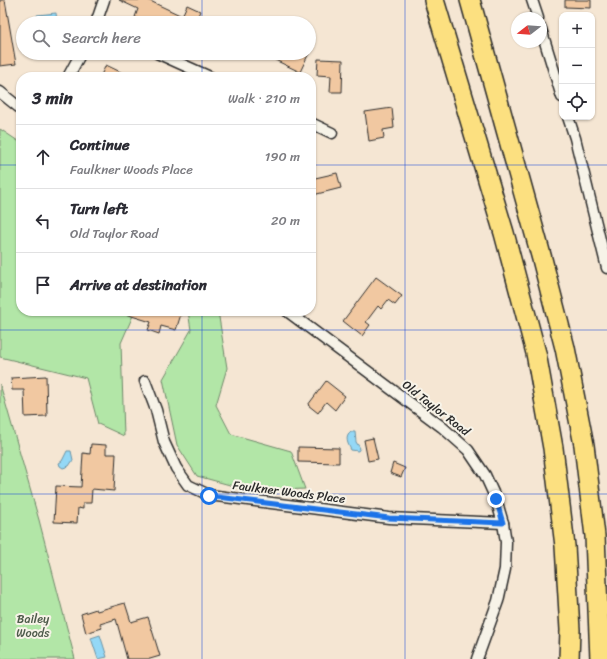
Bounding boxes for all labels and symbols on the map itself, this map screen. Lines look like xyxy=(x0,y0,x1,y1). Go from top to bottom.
north arrow xyxy=(511,12,547,48)
street label: Old Taylor Road xyxy=(397,374,475,442)
street label: Faulkner Woods Place xyxy=(231,474,347,510)
route start xyxy=(200,487,218,505)
route end xyxy=(487,490,505,508)
park label: Bailey Woods xyxy=(16,608,50,644)

